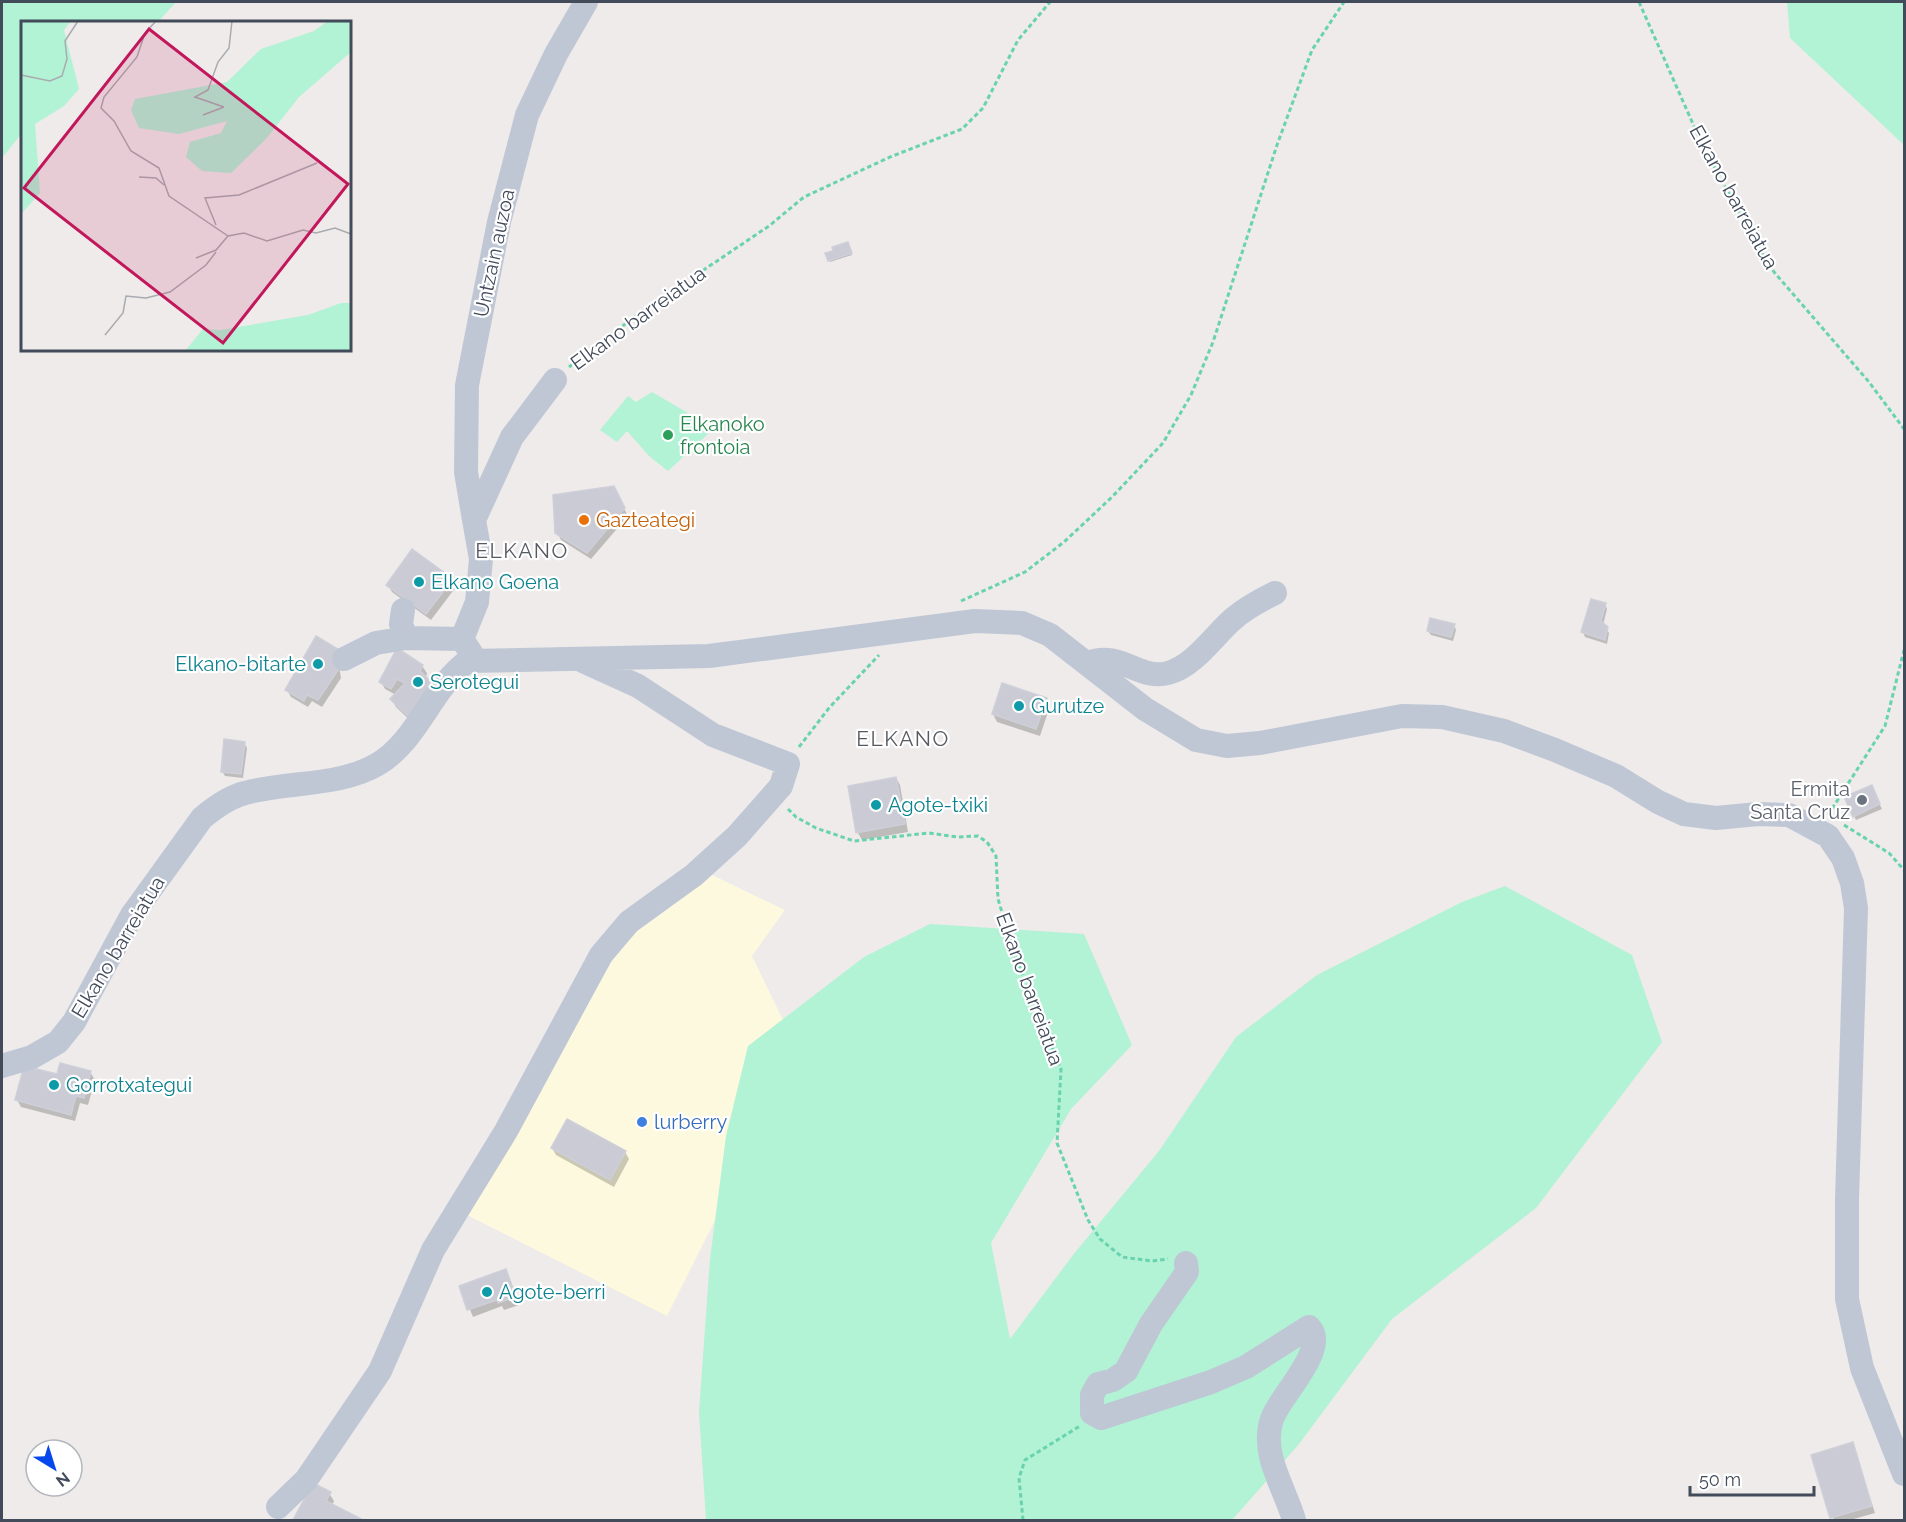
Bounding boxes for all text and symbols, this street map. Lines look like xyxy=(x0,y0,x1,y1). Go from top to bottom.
inset map xyxy=(21,21,351,351)
street label: Elkano barreiatua xyxy=(1684,121,1784,273)
street label: Untzain auzoa xyxy=(469,187,519,319)
street label: Elkano barreiatua xyxy=(566,261,710,375)
place label: Elkanoko frontoia xyxy=(680,412,765,459)
marker: Elkanoko frontoia xyxy=(661,428,675,442)
place label: Gazteategi xyxy=(596,508,695,532)
marker: Gazteategi xyxy=(577,513,591,527)
district label: ELKANO xyxy=(475,538,569,563)
place label: Elkano Goena xyxy=(431,570,559,594)
marker: Elkano Goena xyxy=(412,575,426,589)
place label: Elkano-bitarte xyxy=(175,652,306,676)
marker: Elkano-bitarte xyxy=(311,657,325,671)
place label: Serotegui xyxy=(430,670,519,694)
marker: Serotegui xyxy=(411,675,425,689)
place label: Gurutze xyxy=(1031,694,1104,718)
marker: Gurutze xyxy=(1012,699,1026,713)
district label: ELKANO xyxy=(856,726,950,751)
place label: Ermita Santa Cruz xyxy=(1750,777,1850,824)
place label: Agote-txiki xyxy=(888,793,988,817)
marker: Ermita Santa Cruz xyxy=(1855,793,1869,807)
marker: Agote-txiki xyxy=(869,798,883,812)
street label: Elkano barreiatua xyxy=(66,872,170,1022)
street label: Elkano barreiatua xyxy=(991,909,1069,1069)
place label: Gorrotxategui xyxy=(66,1073,192,1097)
marker: Gorrotxategui xyxy=(47,1078,61,1092)
place label: lurberry xyxy=(654,1110,727,1134)
marker: lurberry xyxy=(635,1115,649,1129)
place label: Agote-berri xyxy=(499,1280,606,1304)
marker: Agote-berri xyxy=(480,1285,494,1299)
north arrow xyxy=(24,1438,84,1498)
scale bar xyxy=(1690,1459,1814,1497)
text: N xyxy=(52,1468,74,1491)
text: 50 m xyxy=(1699,1469,1741,1490)

